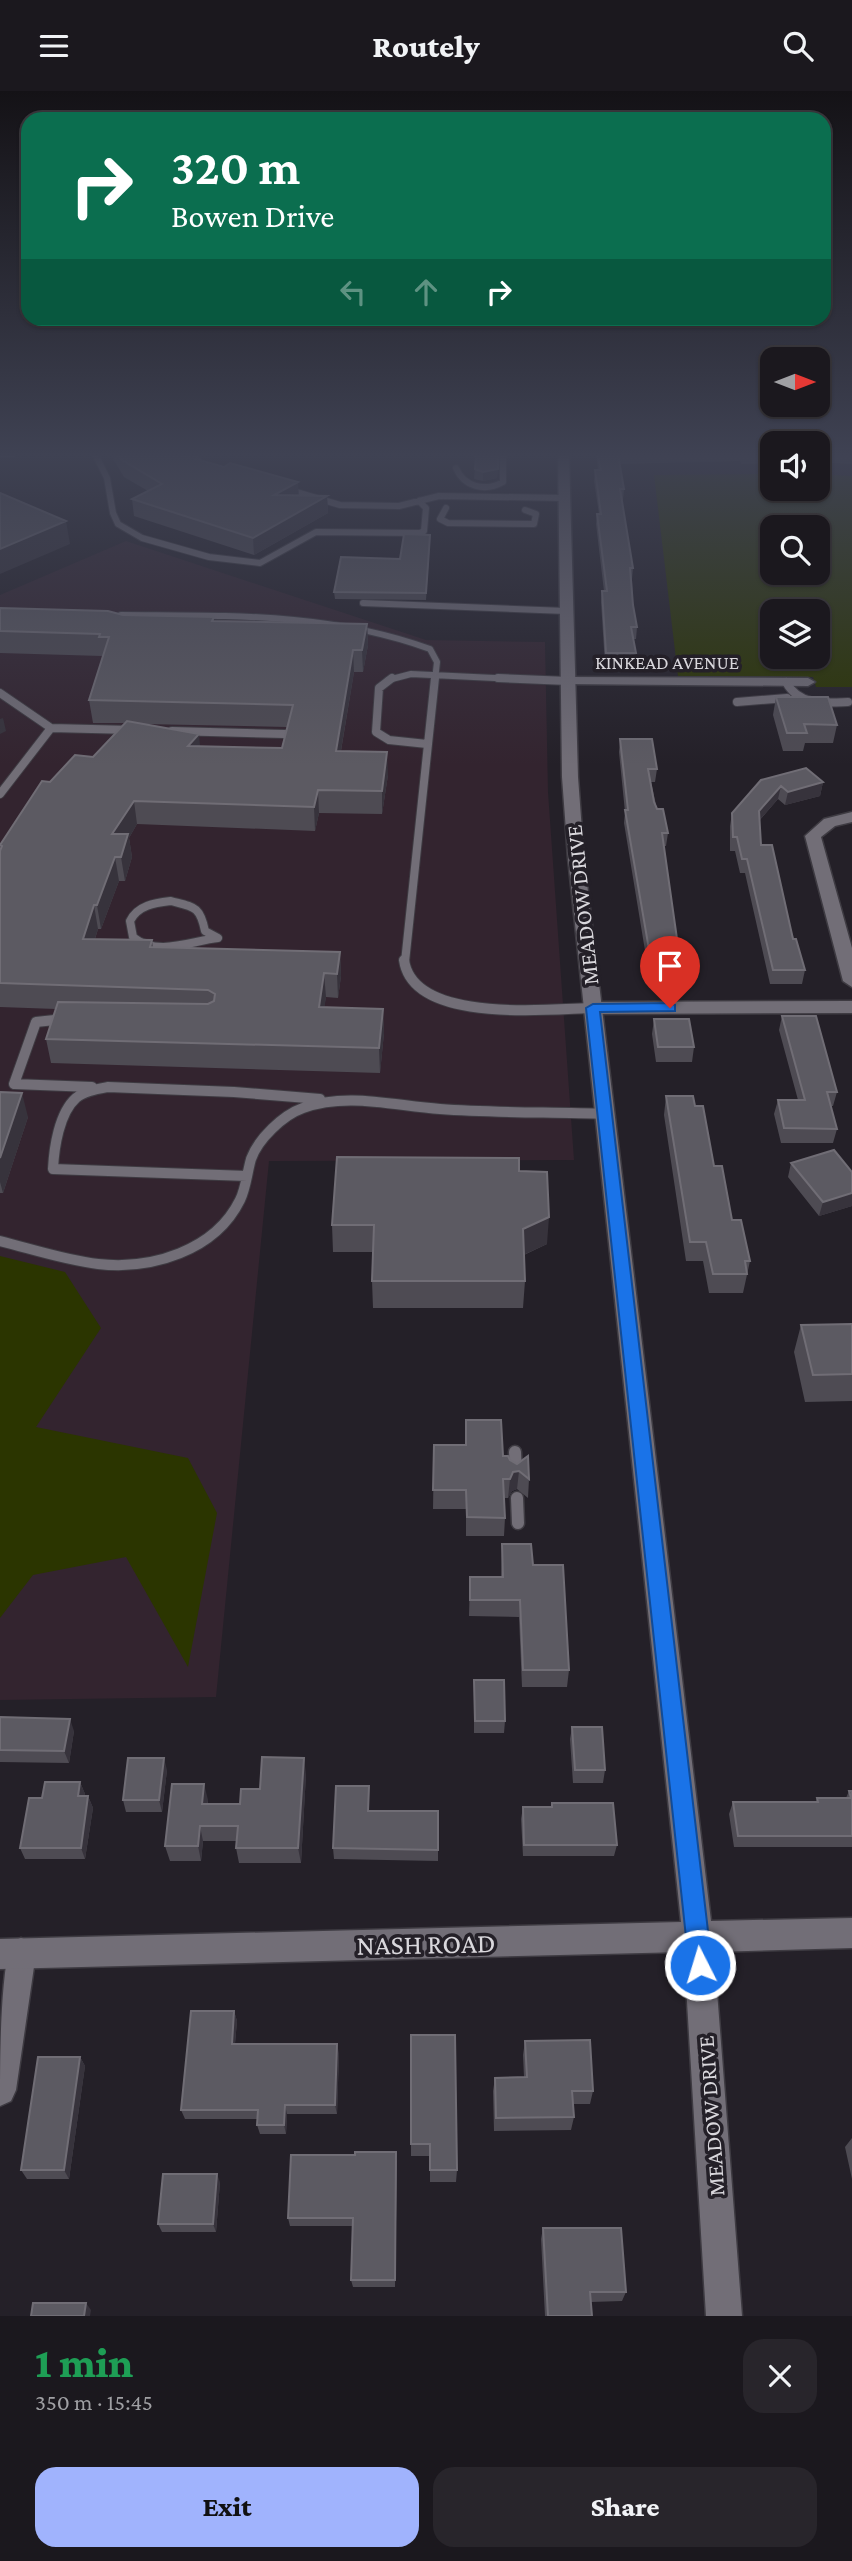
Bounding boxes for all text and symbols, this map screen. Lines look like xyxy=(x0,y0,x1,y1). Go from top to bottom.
icon: menu xyxy=(35,27,73,65)
icon: search xyxy=(779,27,817,65)
text: Routely xyxy=(372,28,480,64)
icon: right xyxy=(56,140,147,231)
text: 320 m xyxy=(171,140,300,195)
text: Bowen Drive xyxy=(171,198,334,234)
icon: left xyxy=(334,273,372,311)
icon: ahead xyxy=(407,273,445,311)
icon: right xyxy=(480,273,518,311)
north arrow xyxy=(760,347,830,417)
map controls xyxy=(760,347,830,669)
button: sound xyxy=(760,431,830,501)
button: search xyxy=(760,515,830,585)
button: layers xyxy=(760,599,830,669)
street label: KINKEAD AVENUE xyxy=(595,652,739,673)
street label: MEADOW DRIVE xyxy=(561,824,603,986)
pin xyxy=(640,936,700,1008)
icon: arrive xyxy=(651,947,689,985)
street label: NASH ROAD xyxy=(356,1927,496,1961)
position arrow xyxy=(663,1928,737,2002)
street label: MEADOW DRIVE xyxy=(692,2035,730,2197)
text: 1 min xyxy=(35,2339,133,2386)
button: close xyxy=(743,2339,817,2413)
text: 350 m · 15:45 xyxy=(35,2389,153,2415)
button: Exit xyxy=(35,2467,419,2547)
button: Share xyxy=(433,2467,817,2547)

